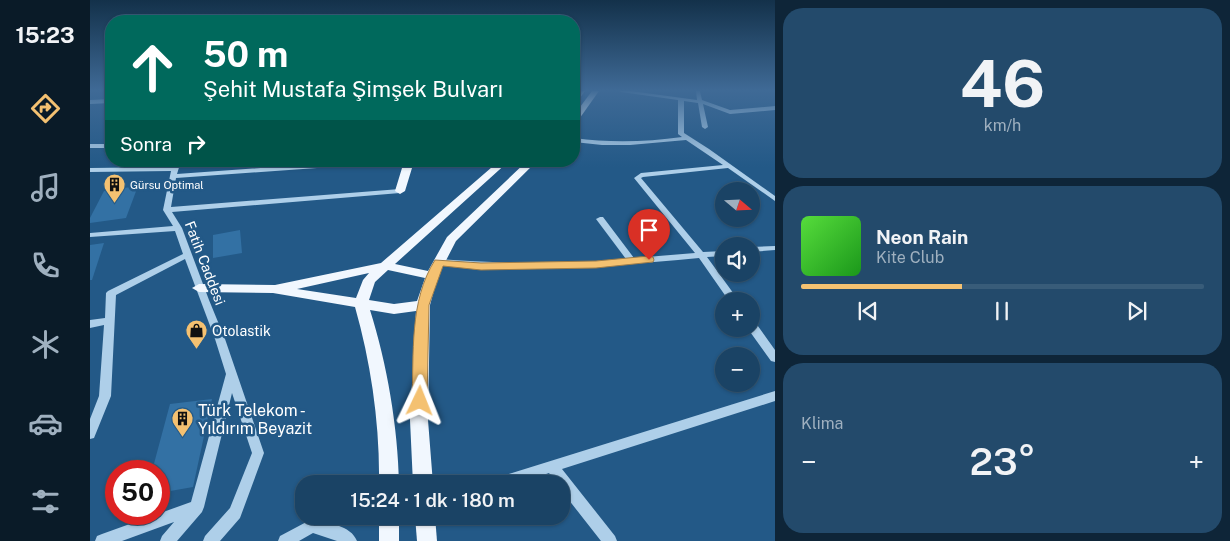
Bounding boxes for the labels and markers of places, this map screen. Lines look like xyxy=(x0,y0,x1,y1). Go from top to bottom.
building icon: Gürsu Optimal xyxy=(102,173,126,204)
place label: Gürsu Optimal xyxy=(130,179,204,191)
pin xyxy=(628,209,670,260)
shop icon: Otolastik xyxy=(184,319,208,350)
place label: Otolastik xyxy=(212,323,271,339)
place label: Türk Telekom - Yıldırım Beyazit xyxy=(198,401,312,438)
building icon: Türk Telekom - Yıldırım Beyazit xyxy=(170,407,194,438)

